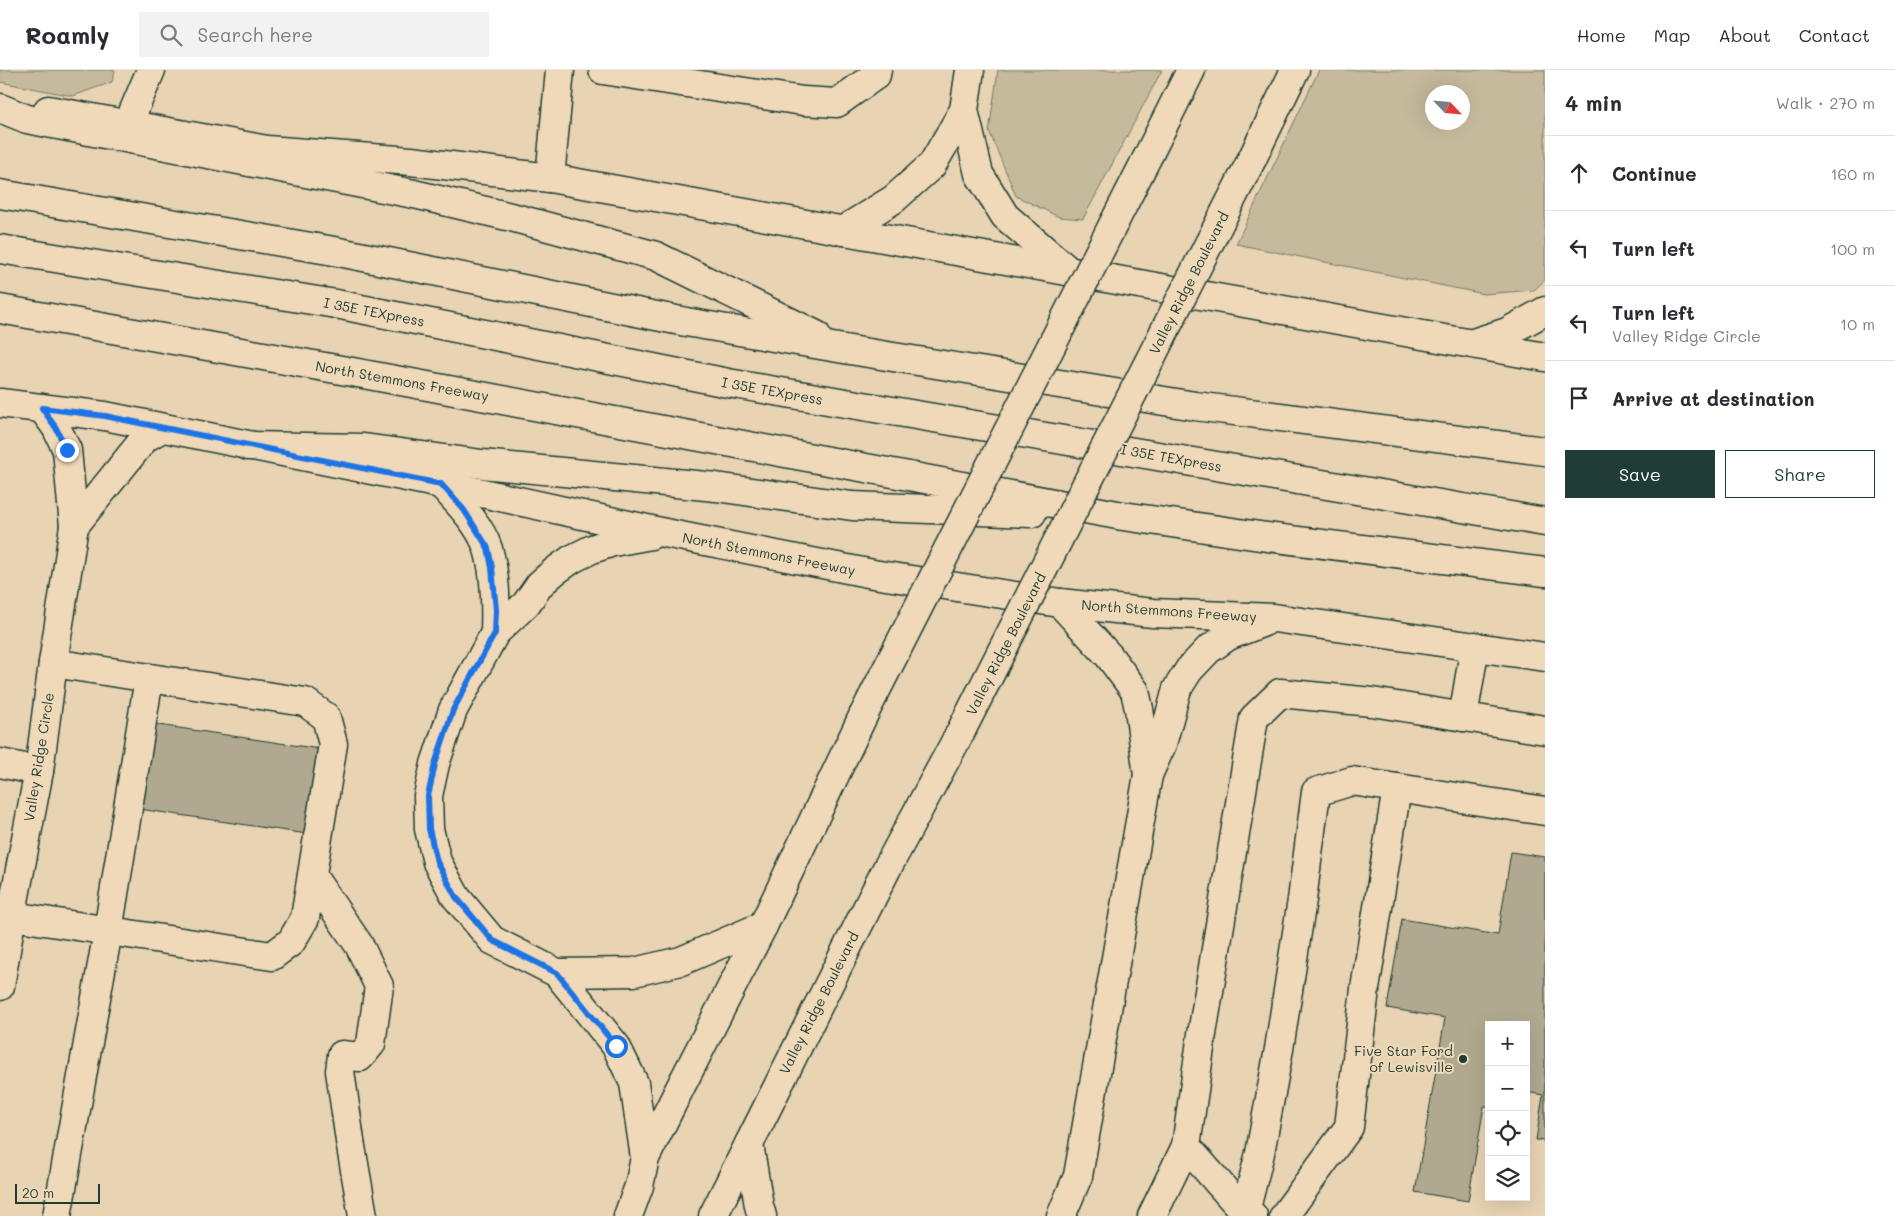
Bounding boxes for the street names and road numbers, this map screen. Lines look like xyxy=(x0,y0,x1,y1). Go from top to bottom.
street label: Valley Ridge Boulevard xyxy=(1144,208,1233,357)
street label: I 35E TEXpress xyxy=(322,292,426,331)
street label: North Stemmons Freeway xyxy=(314,356,490,405)
street label: I 35E TEXpress xyxy=(720,372,824,409)
street label: I 35E TEXpress xyxy=(1119,439,1223,476)
street label: North Stemmons Freeway xyxy=(681,527,857,580)
street label: Valley Ridge Boulevard xyxy=(961,569,1050,718)
street label: North Stemmons Freeway xyxy=(1081,595,1257,626)
street label: Valley Ridge Circle xyxy=(19,691,58,823)
street label: Valley Ridge Boulevard xyxy=(774,928,863,1077)

